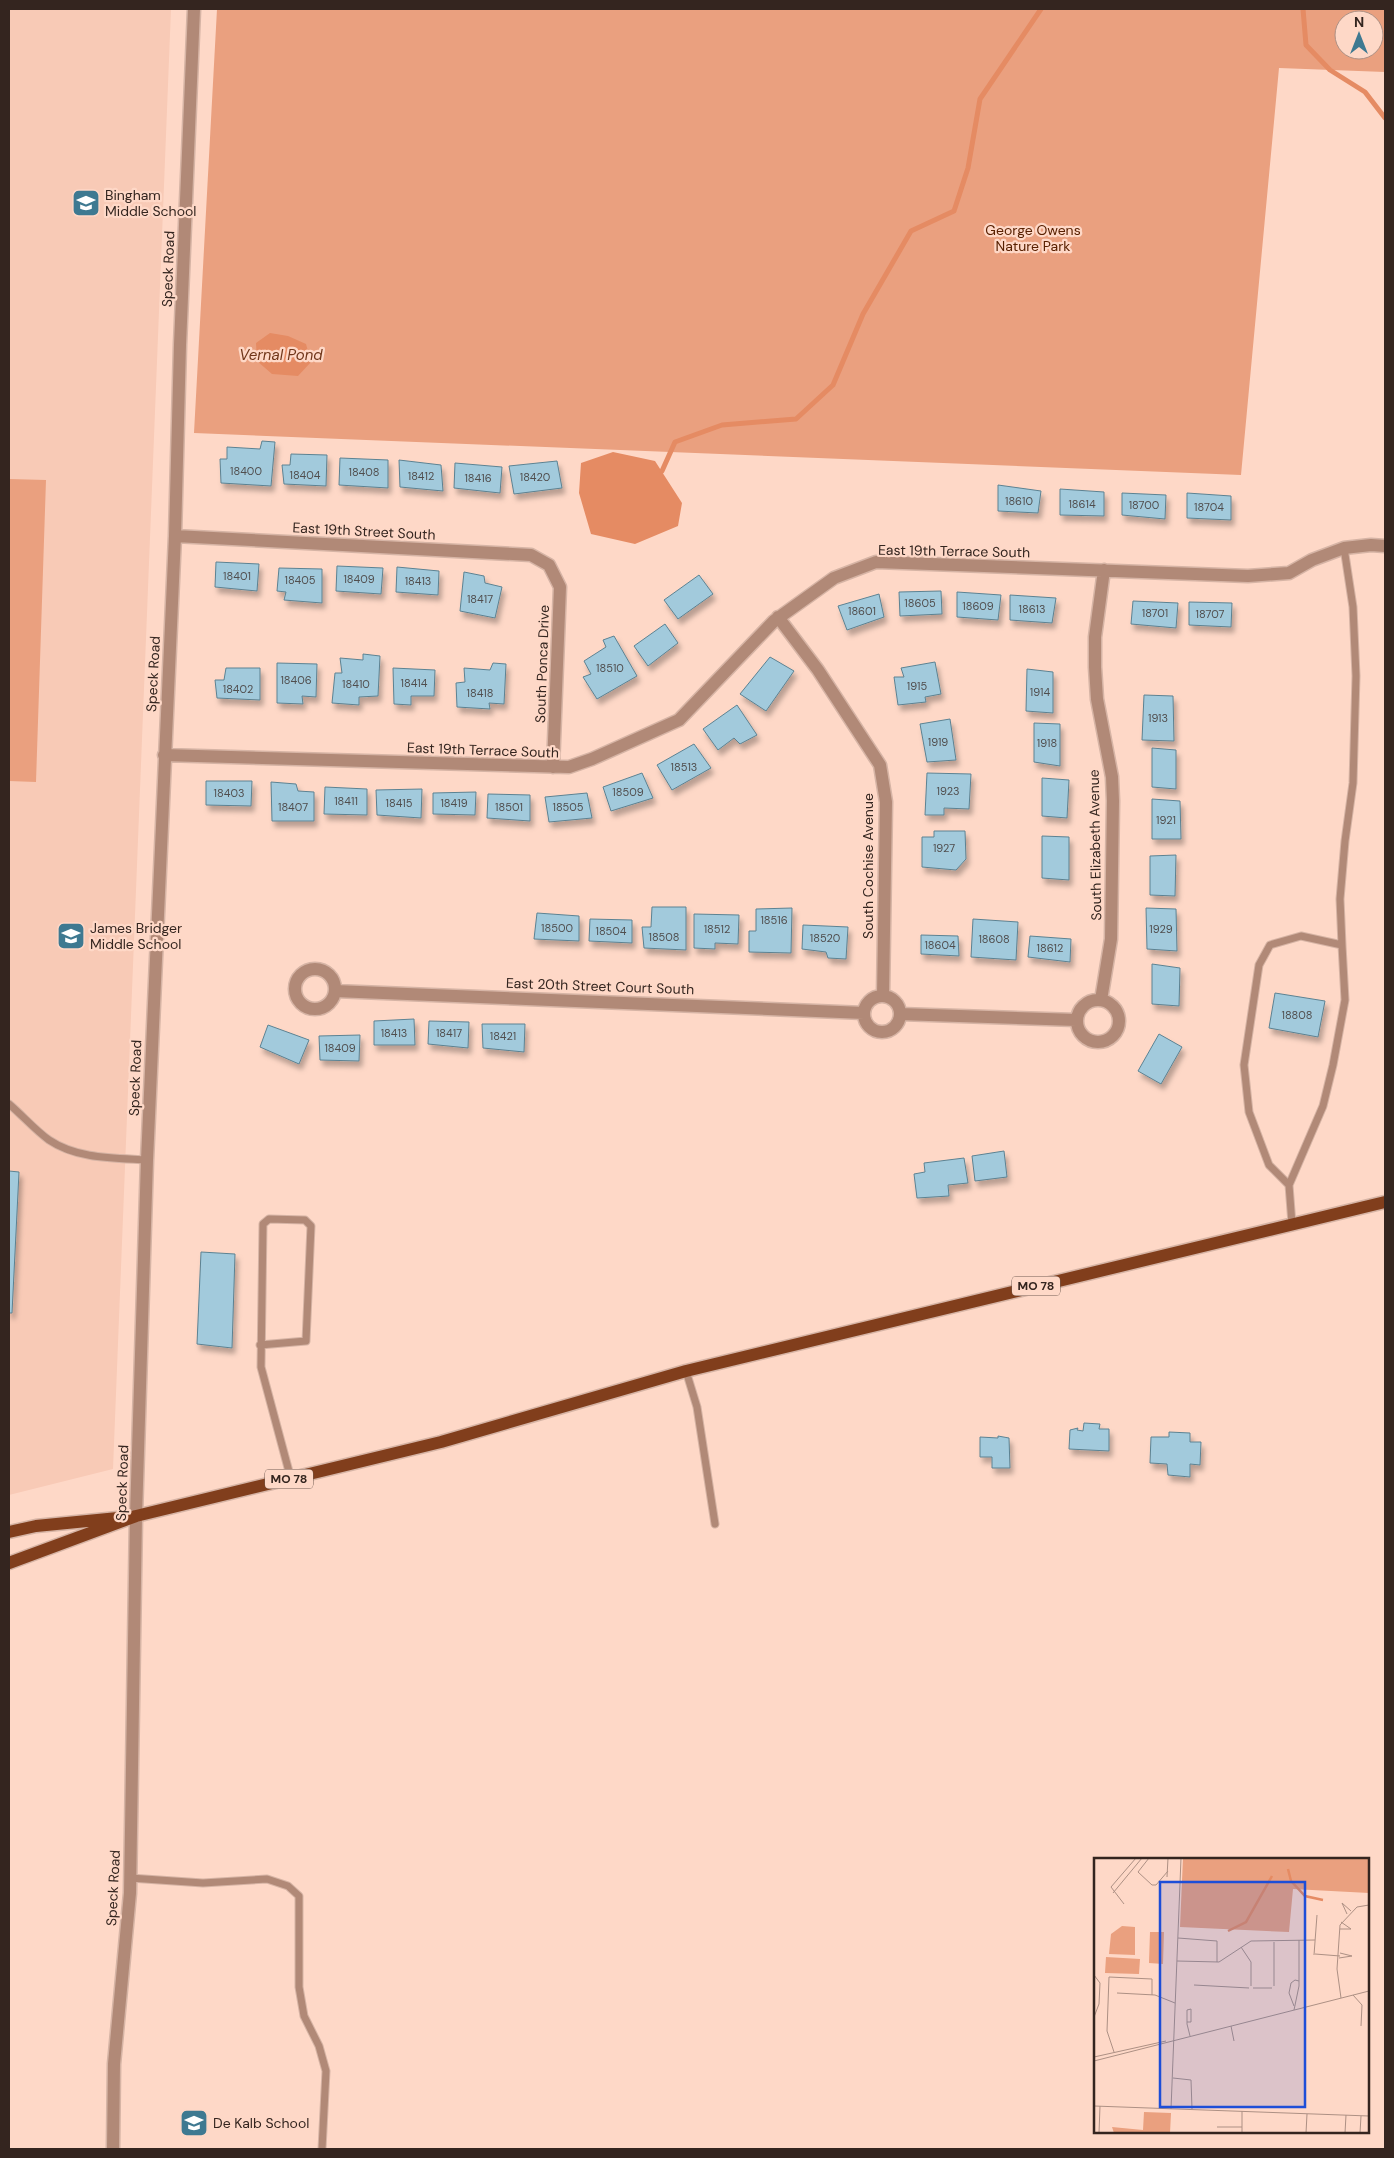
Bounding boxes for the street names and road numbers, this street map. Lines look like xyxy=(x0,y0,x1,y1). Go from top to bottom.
street label: Speck Road xyxy=(158,231,178,307)
street label: East 19th Street South xyxy=(292,518,436,544)
street label: East 19th Terrace South xyxy=(878,541,1030,561)
street label: South Ponca Drive xyxy=(531,605,553,723)
street label: Speck Road xyxy=(142,635,164,713)
street label: East 19th Terrace South xyxy=(407,738,559,762)
street label: South Elizabeth Avenue xyxy=(1085,769,1105,921)
street label: South Cochise Avenue xyxy=(859,793,877,939)
street label: East 20th Street Court South xyxy=(506,974,694,998)
street label: Speck Road xyxy=(125,1040,145,1116)
road number: MO 78 xyxy=(1012,1276,1060,1295)
street label: Speck Road xyxy=(112,1445,132,1521)
road number: MO 78 xyxy=(265,1470,313,1488)
street label: Speck Road xyxy=(102,1849,124,1927)

